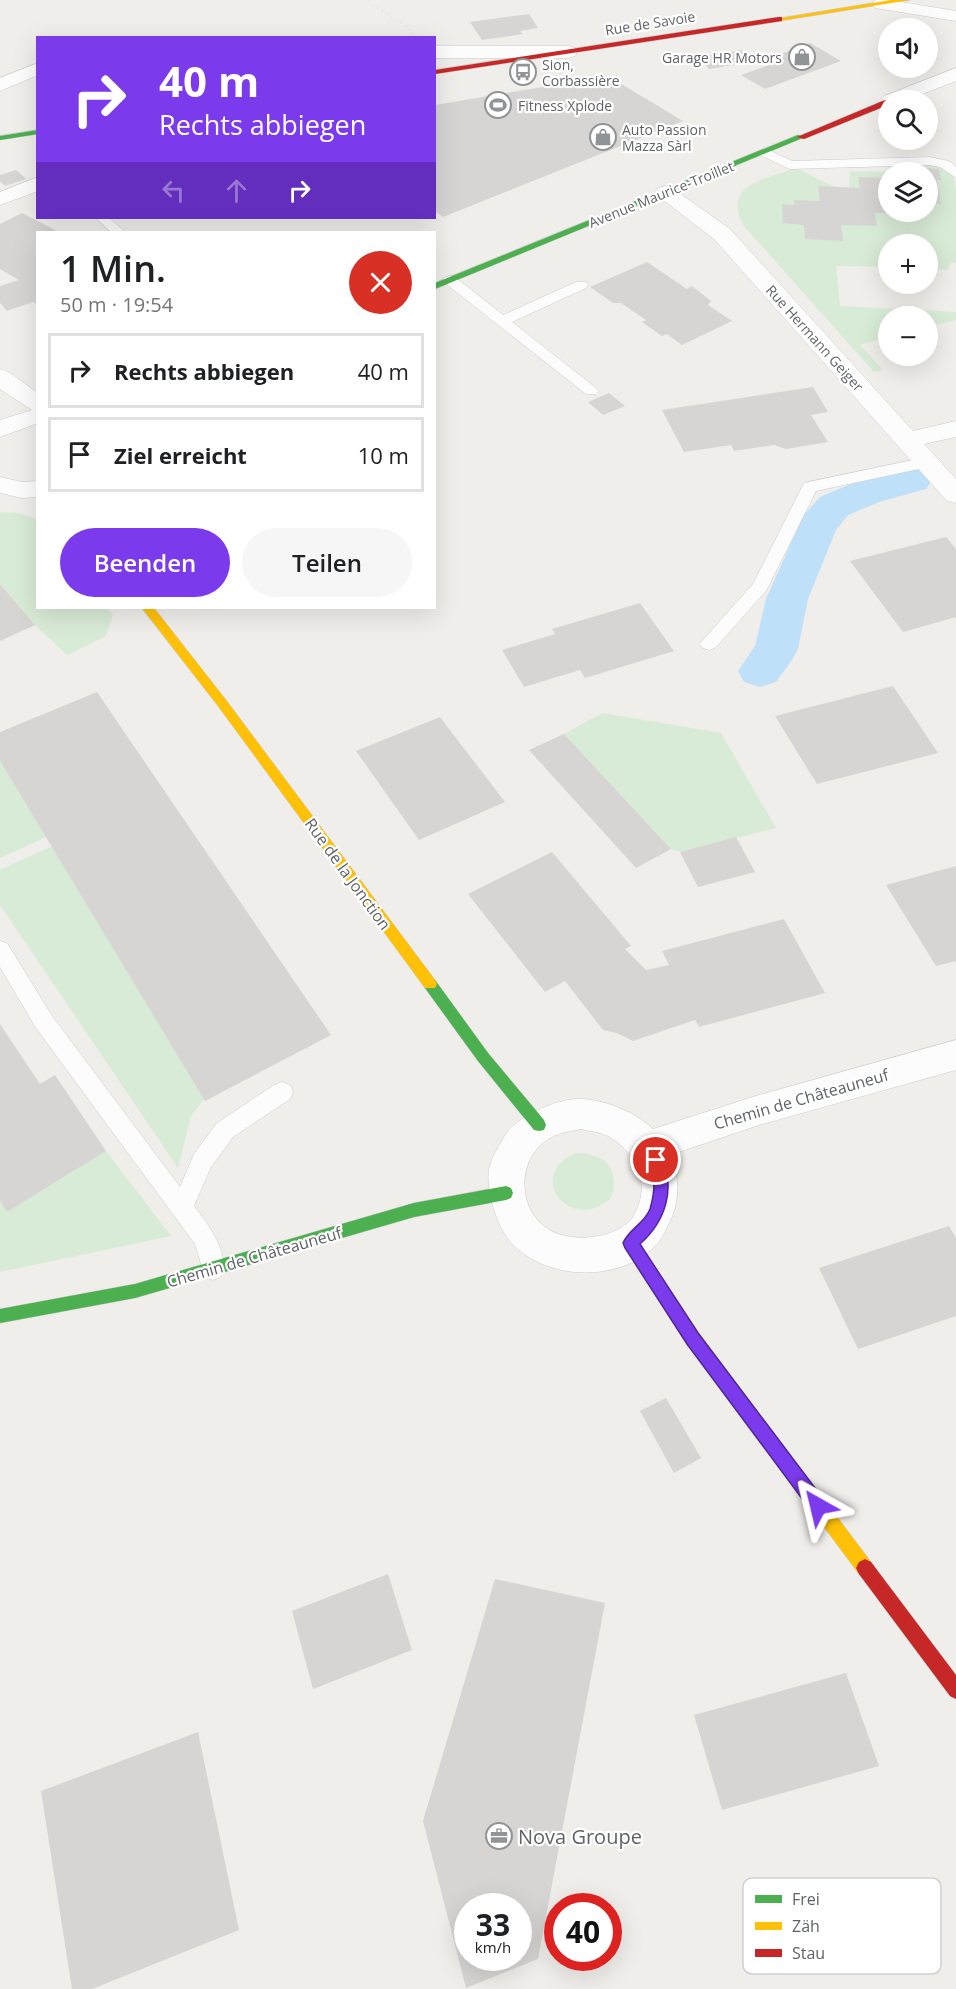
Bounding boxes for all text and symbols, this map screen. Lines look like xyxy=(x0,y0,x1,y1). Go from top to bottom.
street label: Rue de Savoie xyxy=(604,6,697,40)
map controls xyxy=(878,18,938,366)
button: sound xyxy=(878,18,938,78)
shop icon: Garage HR Motors xyxy=(787,42,817,72)
place label: Garage HR Motors xyxy=(662,48,782,67)
text: 40 m xyxy=(159,52,259,109)
place label: Sion, Corbassière xyxy=(542,55,620,90)
bus stop icon: Sion, Corbassière xyxy=(508,57,538,87)
icon: right xyxy=(60,60,138,138)
sports icon: Fitness Xplode xyxy=(483,90,513,120)
button: search xyxy=(878,90,938,150)
place label: Fitness Xplode xyxy=(518,96,612,115)
text: Rechts abbiegen xyxy=(159,106,366,143)
place label: Auto Passion Mazza Sàrl xyxy=(622,120,707,155)
shop icon: Auto Passion Mazza Sàrl xyxy=(588,122,618,152)
street label: Avenue Maurice-Troillet xyxy=(586,156,736,232)
button: layers xyxy=(878,162,938,222)
icon: left xyxy=(157,174,190,207)
icon: ahead xyxy=(220,174,253,207)
icon: right xyxy=(283,174,316,207)
button: + xyxy=(878,234,938,294)
text: 1 Min. xyxy=(60,244,166,293)
button: close xyxy=(349,251,412,314)
street label: Rue Hermann Geiger xyxy=(762,281,868,395)
text: 50 m · 19:54 xyxy=(60,291,173,318)
button: − xyxy=(878,306,938,366)
icon: right xyxy=(63,354,96,387)
text: Rechts abbiegen xyxy=(114,356,294,386)
text: 40 m xyxy=(358,356,409,386)
icon: arrive xyxy=(63,438,96,471)
text: Ziel erreicht xyxy=(114,440,247,470)
text: 10 m xyxy=(358,440,409,470)
button: Beenden xyxy=(60,528,230,597)
button: Teilen xyxy=(242,528,412,597)
street label: Rue de la Jonction xyxy=(300,814,396,934)
street label: Chemin de Châteauneuf xyxy=(711,1063,892,1134)
pin xyxy=(630,1134,681,1185)
icon: arrive xyxy=(639,1143,672,1176)
street label: Chemin de Châteauneuf xyxy=(164,1221,345,1292)
position arrow xyxy=(786,1474,850,1538)
office icon: Nova Groupe xyxy=(484,1821,514,1851)
place label: Nova Groupe xyxy=(518,1823,642,1850)
legend xyxy=(743,1878,941,1974)
text: Frei xyxy=(792,1888,820,1910)
speed limit sign: 40 xyxy=(544,1893,622,1971)
text: 33 xyxy=(476,1904,510,1945)
text: Zäh xyxy=(792,1915,820,1937)
text: km/h xyxy=(475,1937,511,1957)
text: Stau xyxy=(792,1942,825,1964)

